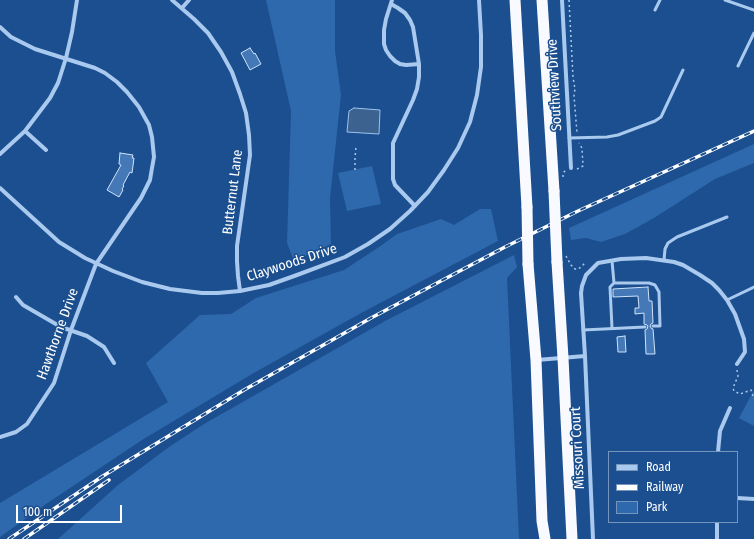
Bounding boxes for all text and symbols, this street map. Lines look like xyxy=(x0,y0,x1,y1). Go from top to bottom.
street label: Southview Drive xyxy=(544,38,566,132)
street label: Butternut Lane xyxy=(219,149,247,235)
street label: Claywoods Drive xyxy=(245,241,339,285)
street label: Hawthorne Drive xyxy=(34,286,82,382)
street label: Missouri Court xyxy=(567,406,589,490)
legend xyxy=(608,451,738,523)
text: Road xyxy=(646,460,671,474)
text: Railway xyxy=(646,480,683,494)
scale bar xyxy=(18,497,124,523)
text: Park xyxy=(646,500,667,514)
text: 100 m xyxy=(23,505,52,519)

